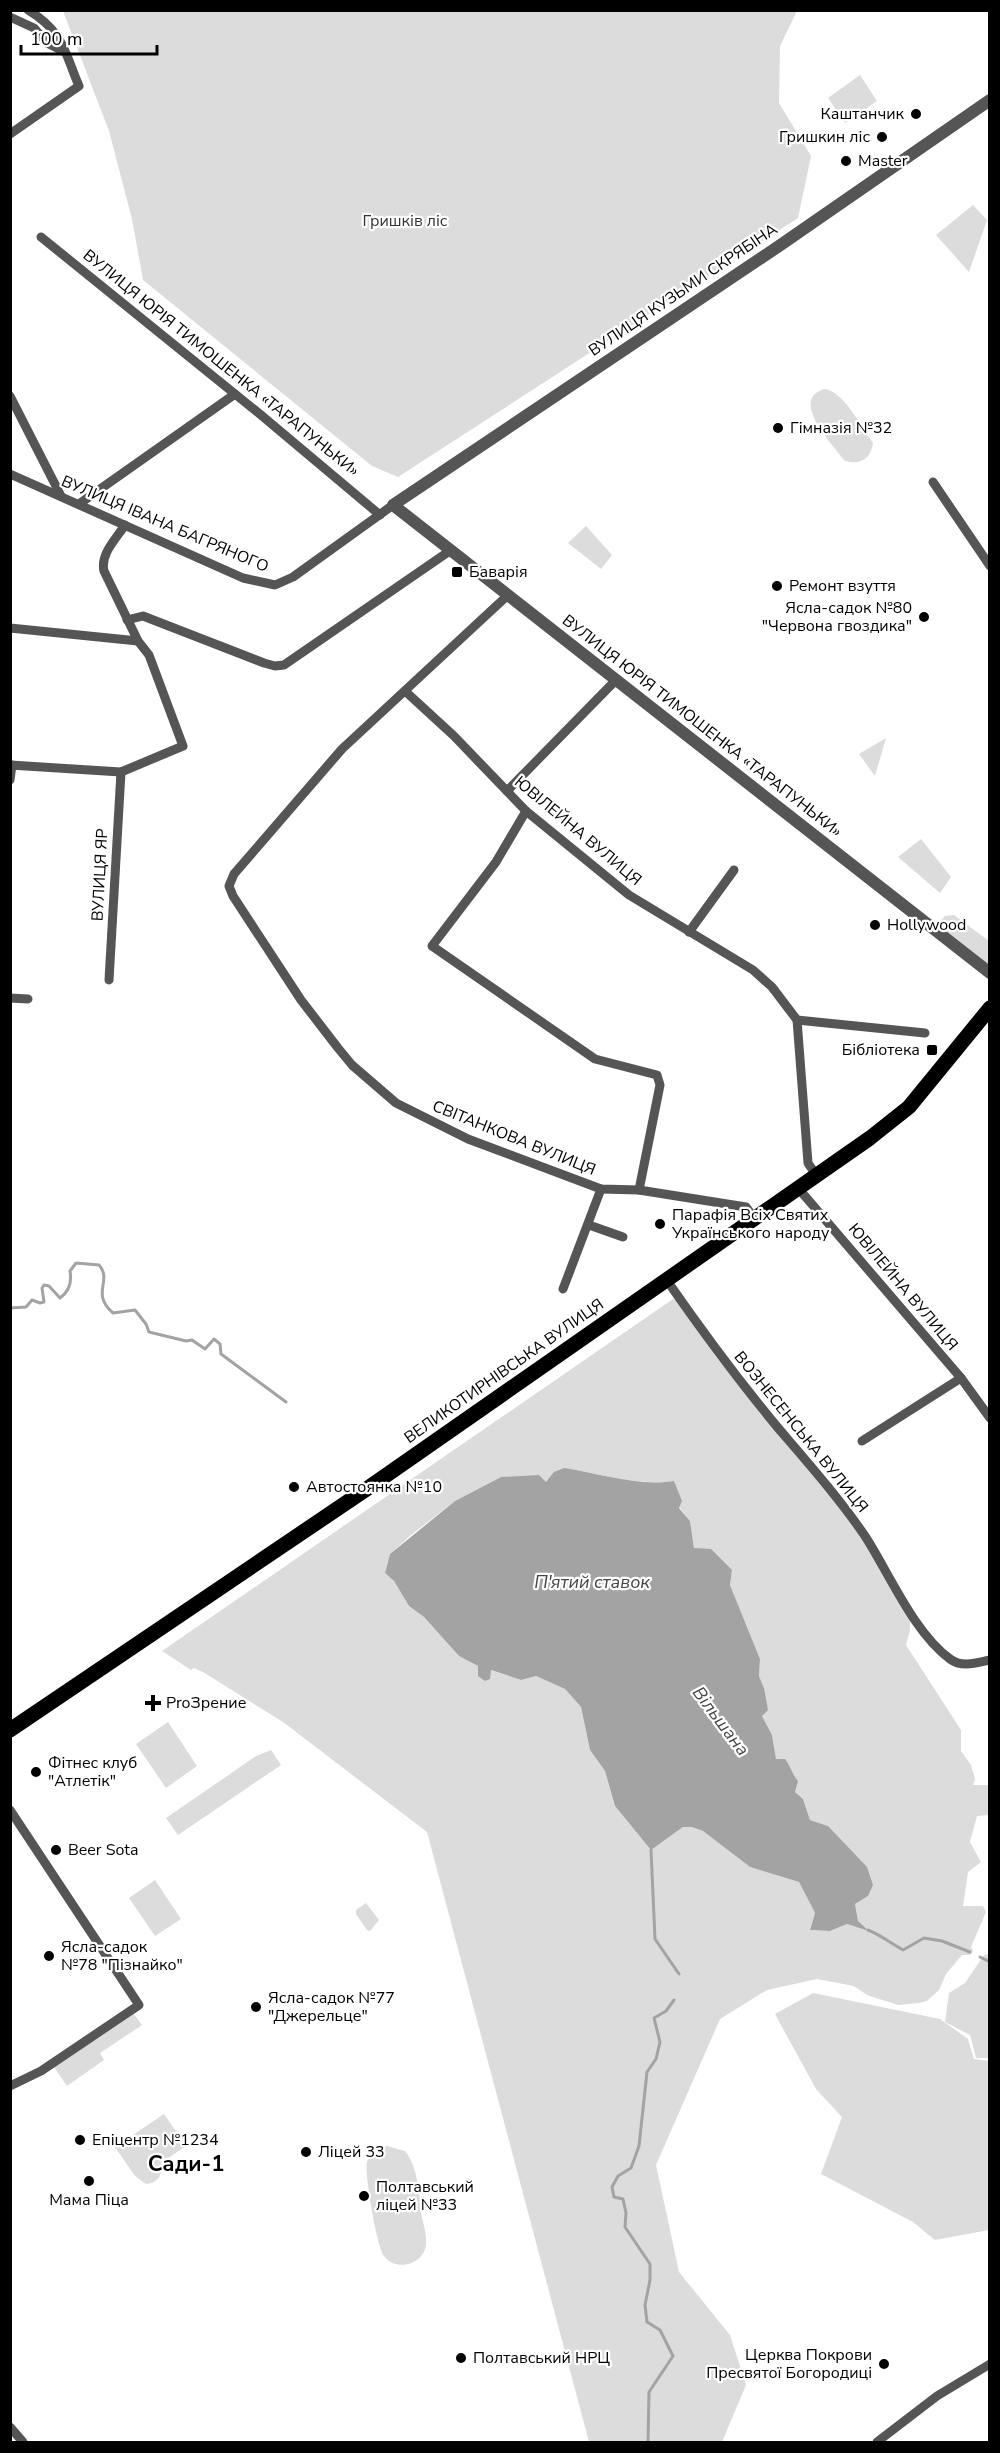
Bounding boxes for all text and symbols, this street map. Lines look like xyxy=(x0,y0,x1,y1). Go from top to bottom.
scale bar xyxy=(21,18,158,56)
text: 100 m xyxy=(30,27,82,51)
place label: Каштанчик xyxy=(821,103,905,125)
marker: Каштанчик xyxy=(909,107,923,121)
place label: Гришкин ліс xyxy=(779,126,870,148)
marker: Гришкин ліс xyxy=(875,130,889,144)
place label: Master xyxy=(858,150,908,172)
marker: Master xyxy=(839,154,853,168)
park label: Гришків ліс xyxy=(363,210,448,232)
street label: ВУЛИЦЯ КУЗЬМИ СКРЯБІНА xyxy=(584,218,782,362)
street label: ВУЛИЦЯ ЮРІЯ ТИМОШЕНКА «ТАРАПУНЬКИ» xyxy=(78,244,364,482)
place label: Гімназія №32 xyxy=(790,417,892,439)
marker: Гімназія №32 xyxy=(771,421,785,435)
street label: ВУЛИЦЯ ІВАНА БАГРЯНОГО xyxy=(58,470,272,578)
place label: Баварія xyxy=(469,561,528,583)
marker: Баварія xyxy=(450,565,464,579)
place label: Ремонт взуття xyxy=(789,575,896,597)
marker: Ремонт взуття xyxy=(770,579,784,593)
place label: Ясла-садок №80 "Червона гвоздика" xyxy=(762,597,912,637)
street label: ВУЛИЦЯ ЮРІЯ ТИМОШЕНКА «ТАРАПУНЬКИ» xyxy=(558,610,846,842)
marker: Ясла-садок №80 "Червона гвоздика" xyxy=(917,610,931,624)
street label: ЮВІЛЕЙНА ВУЛИЦЯ xyxy=(510,771,646,891)
street label: ВУЛИЦЯ ЯР xyxy=(87,828,113,922)
place label: Hollywood xyxy=(887,914,966,936)
marker: Hollywood xyxy=(868,918,882,932)
place label: Бібліотека xyxy=(842,1039,920,1061)
marker: Бібліотека xyxy=(925,1043,939,1057)
street label: СВІТАНКОВА ВУЛИЦЯ xyxy=(429,1095,599,1181)
place label: Парафія Всіх Святих Українського народу xyxy=(671,1204,830,1244)
marker: Парафія Всіх Святих Українського народу xyxy=(653,1217,667,1231)
street label: ЮВІЛЕЙНА ВУЛИЦЯ xyxy=(843,1219,963,1355)
street label: ВЕЛИКОТИРНІВСЬКА ВУЛИЦЯ xyxy=(400,1293,608,1449)
street label: ВОЗНЕСЕНСЬКА ВУЛИЦЯ xyxy=(729,1347,873,1517)
place label: Автостоянка №10 xyxy=(306,1476,442,1498)
marker: Автостоянка №10 xyxy=(287,1480,301,1494)
water label: П'ятий ставок xyxy=(534,1570,650,1594)
water label: Вільшана xyxy=(687,1681,755,1761)
place label: ProЗрение xyxy=(166,1692,246,1714)
marker: ProЗрение xyxy=(144,1694,162,1712)
place label: Фітнес клуб "Атлетік" xyxy=(48,1752,137,1792)
marker: Фітнес клуб "Атлетік" xyxy=(29,1765,43,1779)
place label: Beer Sota xyxy=(68,1839,138,1861)
marker: Beer Sota xyxy=(49,1843,63,1857)
place label: Ясла-садок №78 "Пізнайко" xyxy=(61,1936,183,1976)
marker: Ясла-садок №78 "Пізнайко" xyxy=(42,1949,56,1963)
place label: Ясла-садок №77 "Джерельце" xyxy=(268,1987,395,2027)
marker: Ясла-садок №77 "Джерельце" xyxy=(249,2000,263,2014)
place label: Епіцентр №1234 xyxy=(92,2129,219,2151)
marker: Епіцентр №1234 xyxy=(73,2133,87,2147)
place label: Ліцей 33 xyxy=(318,2141,385,2163)
marker: Ліцей 33 xyxy=(299,2145,313,2159)
district label: Сади-1 xyxy=(148,2149,224,2179)
marker: Мама Піца xyxy=(82,2174,96,2188)
place label: Полтавський ліцей №33 xyxy=(376,2176,474,2216)
place label: Мама Піца xyxy=(49,2189,129,2211)
marker: Полтавський ліцей №33 xyxy=(357,2189,371,2203)
place label: Церква Покрови Пресвятої Богородиці xyxy=(706,2344,872,2384)
place label: Полтавський НРЦ xyxy=(473,2347,610,2369)
marker: Полтавський НРЦ xyxy=(454,2351,468,2365)
marker: Церква Покрови Пресвятої Богородиці xyxy=(877,2357,891,2371)

